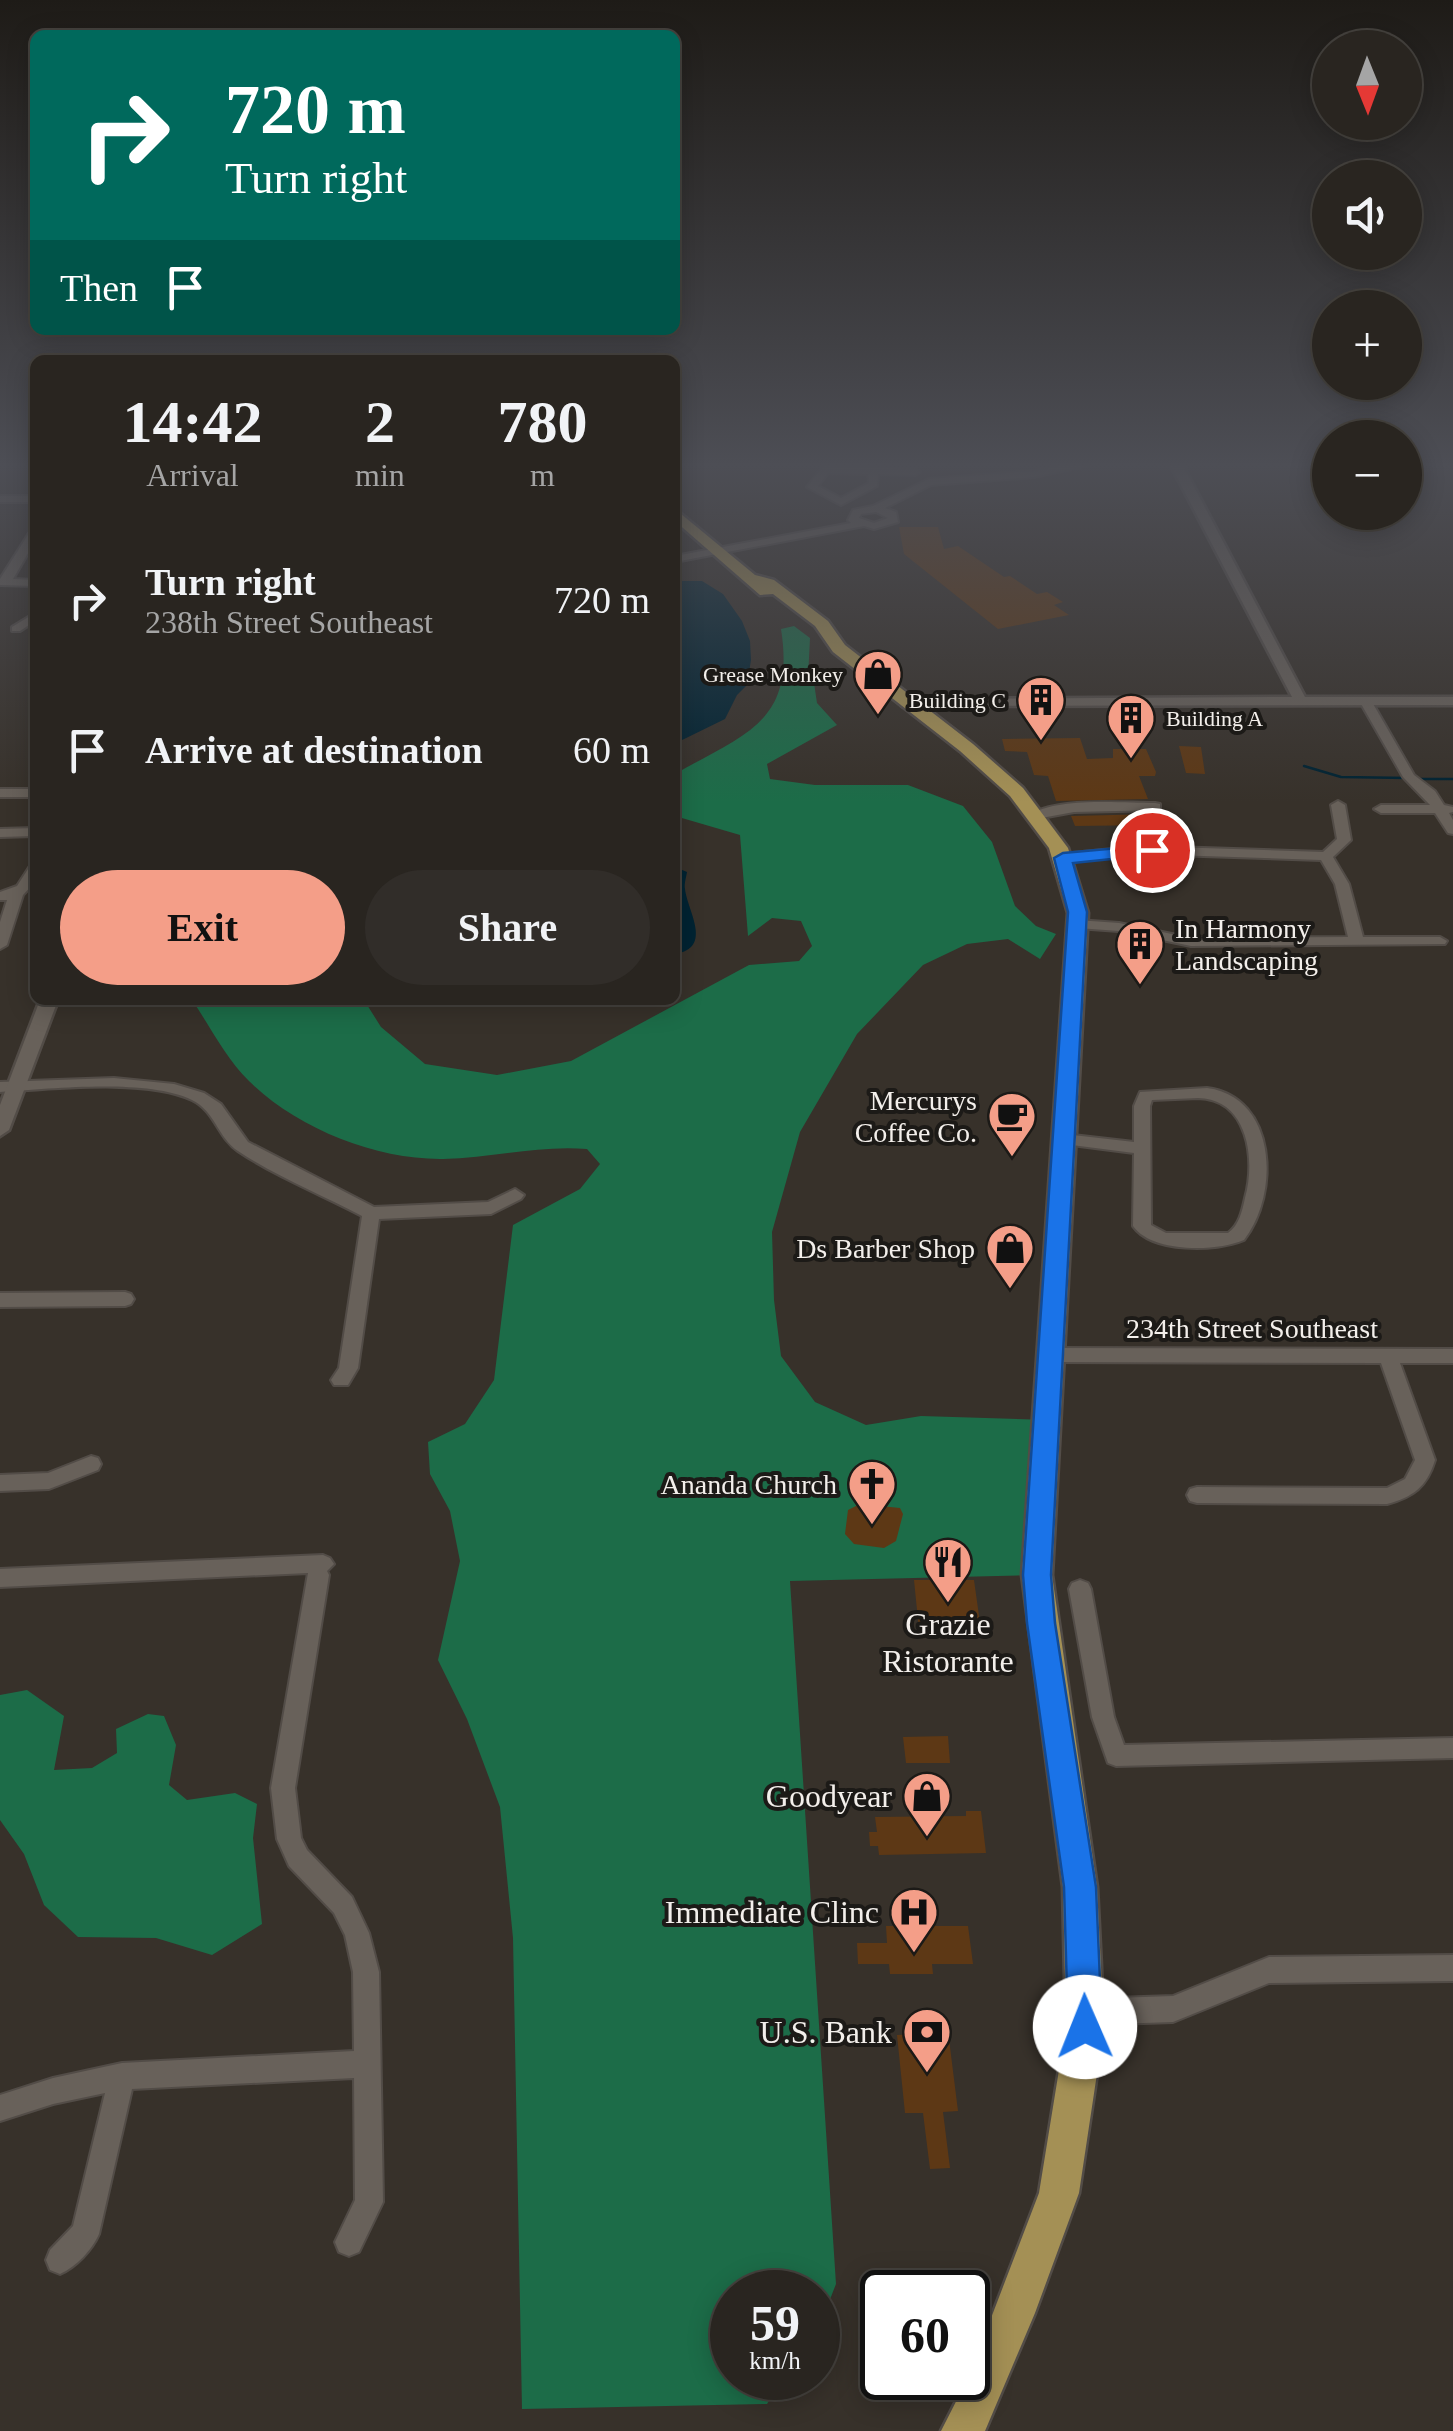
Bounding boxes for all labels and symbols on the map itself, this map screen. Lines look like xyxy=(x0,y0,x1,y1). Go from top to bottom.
north arrow xyxy=(1312,30,1422,140)
shop icon: Grease Monkey xyxy=(852,648,904,716)
place label: Grease Monkey xyxy=(703,662,843,687)
building icon: Building C xyxy=(1015,674,1067,742)
place label: Building C xyxy=(909,688,1006,713)
building icon: Building A xyxy=(1105,692,1157,760)
place label: Building A xyxy=(1166,706,1263,731)
pin xyxy=(1110,808,1195,893)
place label: In Harmony Landscaping xyxy=(1175,913,1318,976)
building icon: In Harmony Landscaping xyxy=(1114,918,1166,986)
place label: Mercurys Coffee Co. xyxy=(855,1085,977,1148)
cafe icon: Mercurys Coffee Co. xyxy=(986,1090,1038,1158)
shop icon: Ds Barber Shop xyxy=(984,1222,1036,1290)
place label: Ds Barber Shop xyxy=(796,1233,975,1264)
street label: 234th Street Southeast xyxy=(1126,1313,1378,1344)
church icon: Ananda Church xyxy=(846,1458,898,1526)
place label: Ananda Church xyxy=(660,1469,837,1500)
restaurant icon: Grazie Ristorante xyxy=(922,1536,974,1604)
place label: Grazie Ristorante xyxy=(882,1606,1014,1679)
shop icon: Goodyear xyxy=(901,1770,953,1838)
place label: Goodyear xyxy=(766,1778,892,1814)
hospital icon: Immediate Clinc xyxy=(888,1886,940,1954)
place label: Immediate Clinc xyxy=(665,1894,879,1930)
position arrow xyxy=(1033,1975,1137,2079)
bank icon: U.S. Bank xyxy=(901,2006,953,2074)
place label: U.S. Bank xyxy=(760,2014,892,2050)
speed limit sign: 60 xyxy=(860,2270,990,2400)

